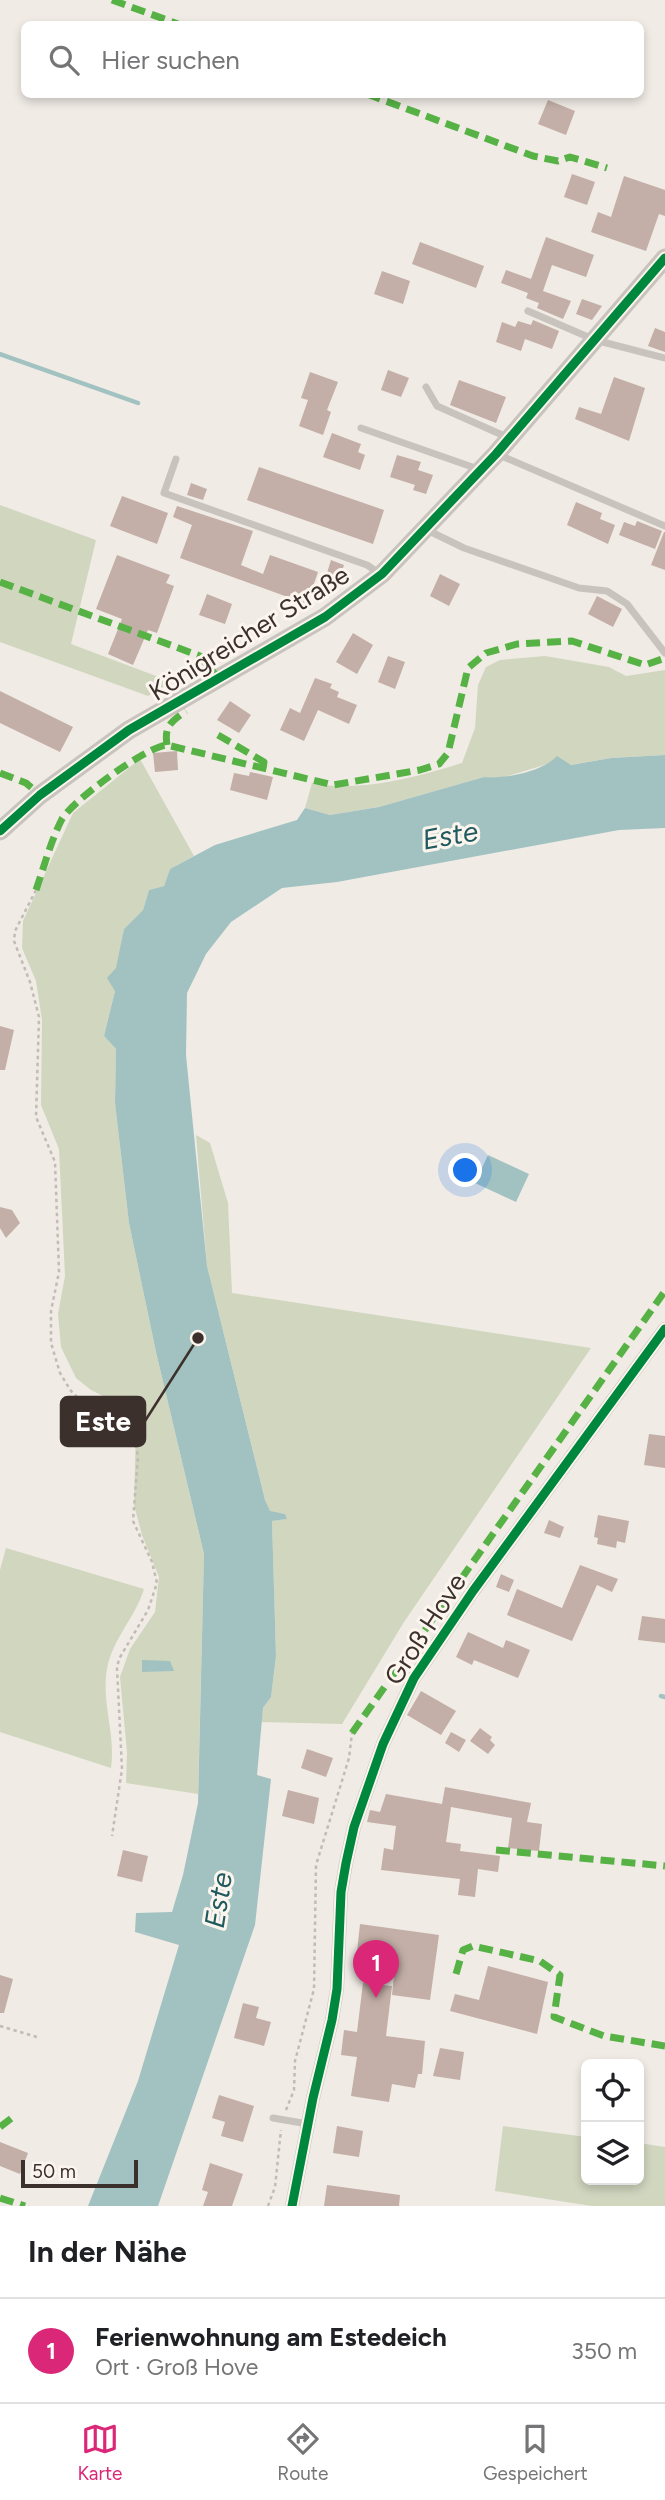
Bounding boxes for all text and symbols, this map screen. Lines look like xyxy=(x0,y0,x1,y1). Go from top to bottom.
search box xyxy=(21,21,644,98)
icon: search xyxy=(45,41,83,79)
text: Hier suchen xyxy=(101,44,240,76)
street label: Königreicher Straße xyxy=(143,558,355,708)
water label: Este xyxy=(420,813,480,857)
your location xyxy=(448,1153,482,1187)
callout: Este xyxy=(61,1397,145,1446)
text: Este xyxy=(75,1404,131,1438)
street label: Groß Hove xyxy=(377,1567,473,1691)
water label: Este xyxy=(197,1870,239,1930)
pin: 1 xyxy=(353,1940,399,1998)
map controls xyxy=(581,2059,644,2185)
button: locate xyxy=(581,2059,644,2122)
button: layers xyxy=(581,2122,644,2185)
scale bar xyxy=(21,2157,138,2189)
text: 50 m xyxy=(32,2160,76,2183)
text: In der Nähe xyxy=(28,2233,187,2270)
text: Ferienwohnung am Estedeich xyxy=(95,2321,447,2353)
text: 1 xyxy=(46,2337,56,2365)
text: 350 m xyxy=(571,2337,637,2365)
text: Ort · Groß Hove xyxy=(95,2353,258,2381)
tab: Karte xyxy=(77,2420,122,2485)
tab: Route xyxy=(277,2420,328,2485)
tab: Gespeichert xyxy=(483,2420,588,2485)

